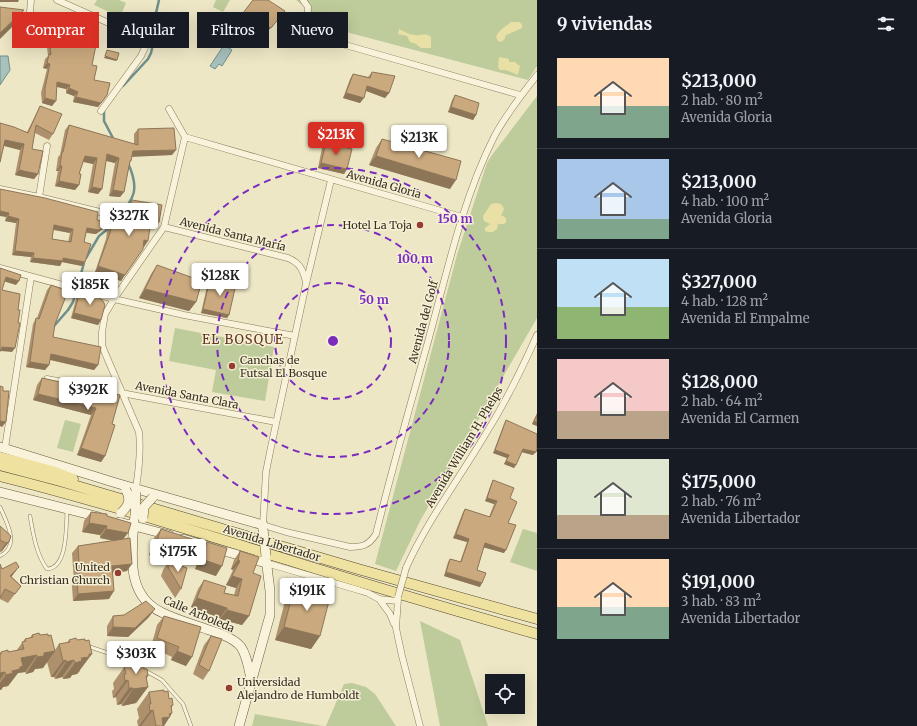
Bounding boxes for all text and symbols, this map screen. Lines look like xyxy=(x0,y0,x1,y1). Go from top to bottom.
chip: Comprar xyxy=(12,12,99,48)
chip: Alquilar xyxy=(107,12,189,48)
chip: Filtros xyxy=(197,12,269,48)
chip: Nuevo xyxy=(277,12,348,48)
text: 9 viviendas xyxy=(557,13,652,35)
icon: filters xyxy=(875,13,897,35)
text: $213,000 xyxy=(681,70,757,92)
icon: home xyxy=(589,74,637,122)
text: 2 hab. · 80 m² xyxy=(681,92,763,109)
text: Avenida Gloria xyxy=(681,109,772,126)
pin: $213K xyxy=(308,122,364,156)
pin: $213K xyxy=(391,125,447,159)
text: $213K xyxy=(317,126,355,143)
text: $213K xyxy=(400,129,438,146)
street label: Avenida Gloria xyxy=(344,166,423,201)
text: $213,000 xyxy=(681,171,757,193)
icon: home xyxy=(589,175,637,223)
text: 4 hab. · 100 m² xyxy=(681,193,769,210)
pin: $327K xyxy=(101,203,157,237)
text: $327K xyxy=(109,207,149,224)
text: Avenida Gloria xyxy=(681,210,772,227)
text: 150 m xyxy=(438,211,473,226)
street label: Avenida Santa María xyxy=(178,214,288,254)
place label: Hotel La Toja xyxy=(343,218,412,232)
marker: Hotel La Toja xyxy=(415,220,425,230)
text: 100 m xyxy=(397,251,433,266)
pin: $128K xyxy=(192,263,248,297)
text: $128K xyxy=(200,267,240,284)
text: $327,000 xyxy=(681,271,757,293)
pin: $185K xyxy=(62,272,118,306)
icon: home xyxy=(589,275,637,323)
text: $185K xyxy=(71,276,109,293)
street label: Avenida del Golf xyxy=(405,278,441,366)
text: 50 m xyxy=(359,292,389,307)
text: 4 hab. · 128 m² xyxy=(681,293,768,310)
text: Avenida El Empalme xyxy=(681,310,810,327)
district label: EL BOSQUE xyxy=(202,331,284,348)
centre of rings xyxy=(326,334,340,348)
place label: Canchas de Futsal El Bosque xyxy=(240,353,327,380)
marker: Canchas de Futsal El Bosque xyxy=(227,361,237,371)
text: $128,000 xyxy=(681,371,758,393)
icon: home xyxy=(589,375,637,423)
pin: $392K xyxy=(60,377,116,411)
street label: Avenida Santa Clara xyxy=(133,378,240,412)
text: $392K xyxy=(68,381,108,398)
street label: Avenida William H. Phelps xyxy=(422,384,506,511)
text: 2 hab. · 64 m² xyxy=(681,393,762,410)
text: Avenida El Carmen xyxy=(681,410,799,427)
text: $175,000 xyxy=(681,471,756,493)
icon: home xyxy=(589,475,637,523)
text: 2 hab. · 76 m² xyxy=(681,493,761,510)
text: Avenida Libertador xyxy=(681,510,800,527)
street label: Avenida Libertador xyxy=(221,521,322,564)
pin: $175K xyxy=(150,539,206,573)
text: $175K xyxy=(159,543,197,560)
place label: United Christian Church xyxy=(20,560,111,587)
marker: United Christian Church xyxy=(113,568,123,578)
text: $191,000 xyxy=(681,571,755,593)
icon: home xyxy=(589,575,637,623)
pin: $191K xyxy=(279,578,335,612)
text: $191K xyxy=(289,582,325,599)
street label: Calle Arboleda xyxy=(161,593,237,635)
text: 3 hab. · 83 m² xyxy=(681,593,761,610)
text: Avenida Libertador xyxy=(681,610,800,627)
pin: $303K xyxy=(108,641,164,675)
text: $303K xyxy=(116,645,156,662)
map controls xyxy=(485,674,525,714)
button: locate xyxy=(485,674,525,714)
place label: Universidad Alejandro de Humboldt xyxy=(236,675,360,702)
marker: Universidad Alejandro de Humboldt xyxy=(224,683,234,693)

